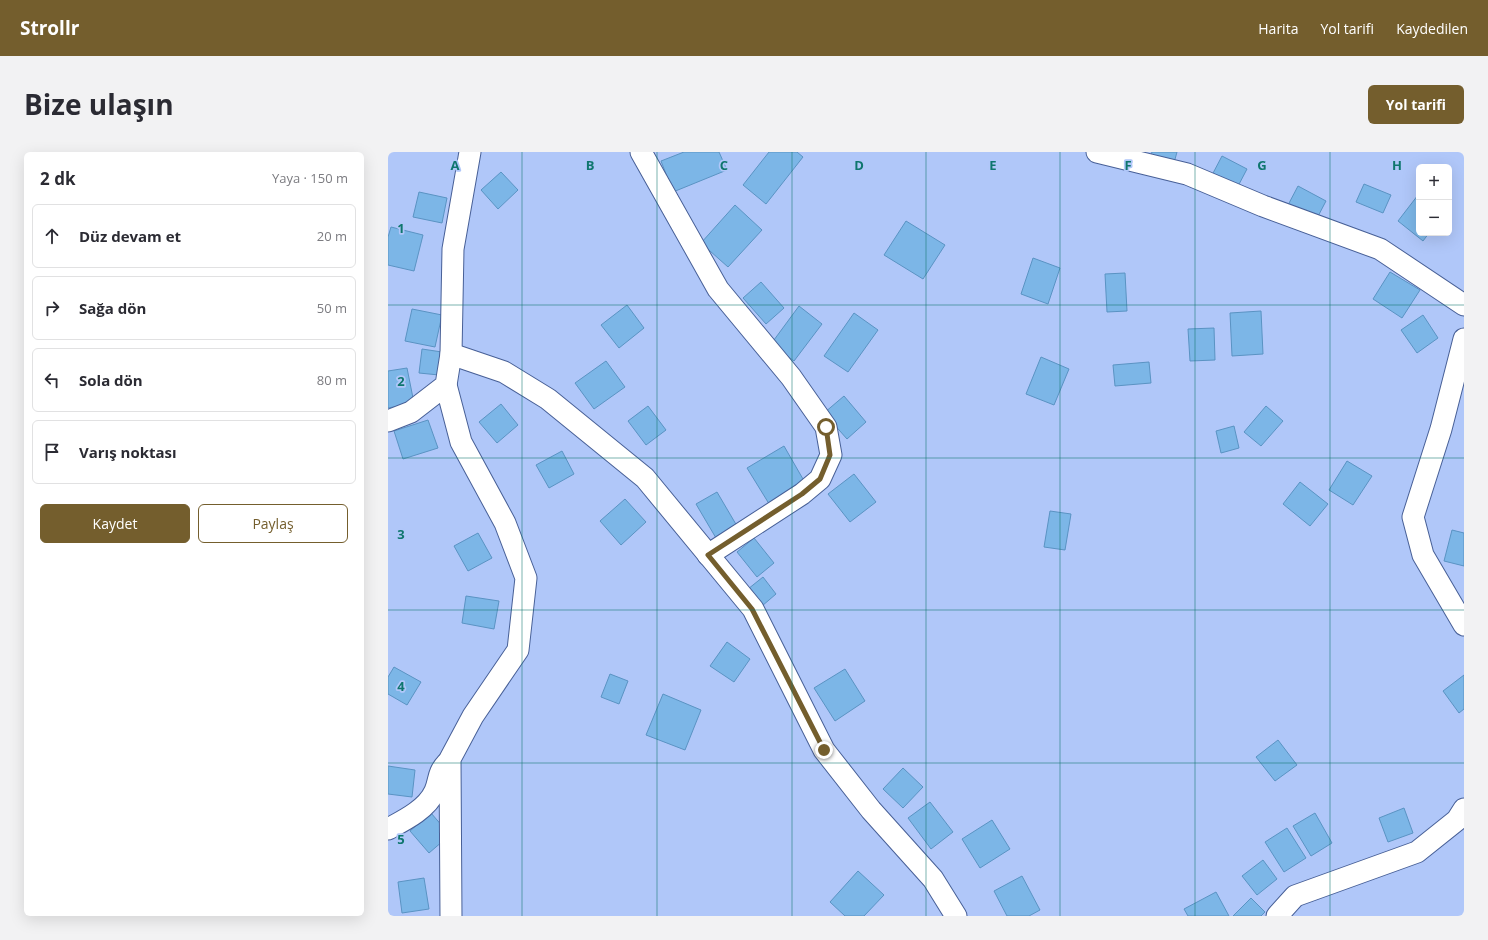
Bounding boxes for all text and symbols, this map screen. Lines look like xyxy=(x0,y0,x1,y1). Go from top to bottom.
text: Strollr xyxy=(20,15,79,41)
text: Harita xyxy=(1258,19,1298,38)
text: Yol tarifi xyxy=(1320,19,1374,38)
text: Kaydedilen xyxy=(1396,19,1468,38)
text: Bize ulaşın xyxy=(24,85,174,123)
button: Yol tarifi xyxy=(1368,85,1464,124)
text: A xyxy=(451,156,460,174)
text: B xyxy=(586,156,595,174)
text: C xyxy=(720,156,728,174)
text: D xyxy=(854,156,864,174)
text: E xyxy=(989,156,997,174)
text: F xyxy=(1124,156,1132,174)
text: G xyxy=(1257,156,1267,174)
text: H xyxy=(1392,156,1402,174)
map controls xyxy=(1416,164,1452,236)
button: + xyxy=(1416,164,1452,200)
text: 2 dk xyxy=(40,167,75,190)
text: Yaya · 150 m xyxy=(272,169,348,187)
button: − xyxy=(1416,200,1452,236)
text: 1 xyxy=(397,219,405,237)
icon: ahead xyxy=(41,225,63,247)
text: Düz devam et xyxy=(79,226,181,246)
text: 20 m xyxy=(317,227,347,245)
icon: right xyxy=(41,297,63,319)
text: Sağa dön xyxy=(79,298,146,318)
text: 50 m xyxy=(317,299,347,317)
icon: left xyxy=(41,369,63,391)
text: Sola dön xyxy=(79,370,143,390)
text: 80 m xyxy=(317,371,347,389)
text: 2 xyxy=(397,372,405,390)
route start xyxy=(817,418,835,436)
icon: arrive xyxy=(41,441,63,463)
text: Varış noktası xyxy=(79,442,177,462)
button: Kaydet xyxy=(40,504,190,543)
button: Paylaş xyxy=(198,504,348,543)
text: 3 xyxy=(397,525,405,543)
text: 4 xyxy=(397,677,405,695)
route end xyxy=(815,741,833,759)
text: 5 xyxy=(397,830,405,848)

